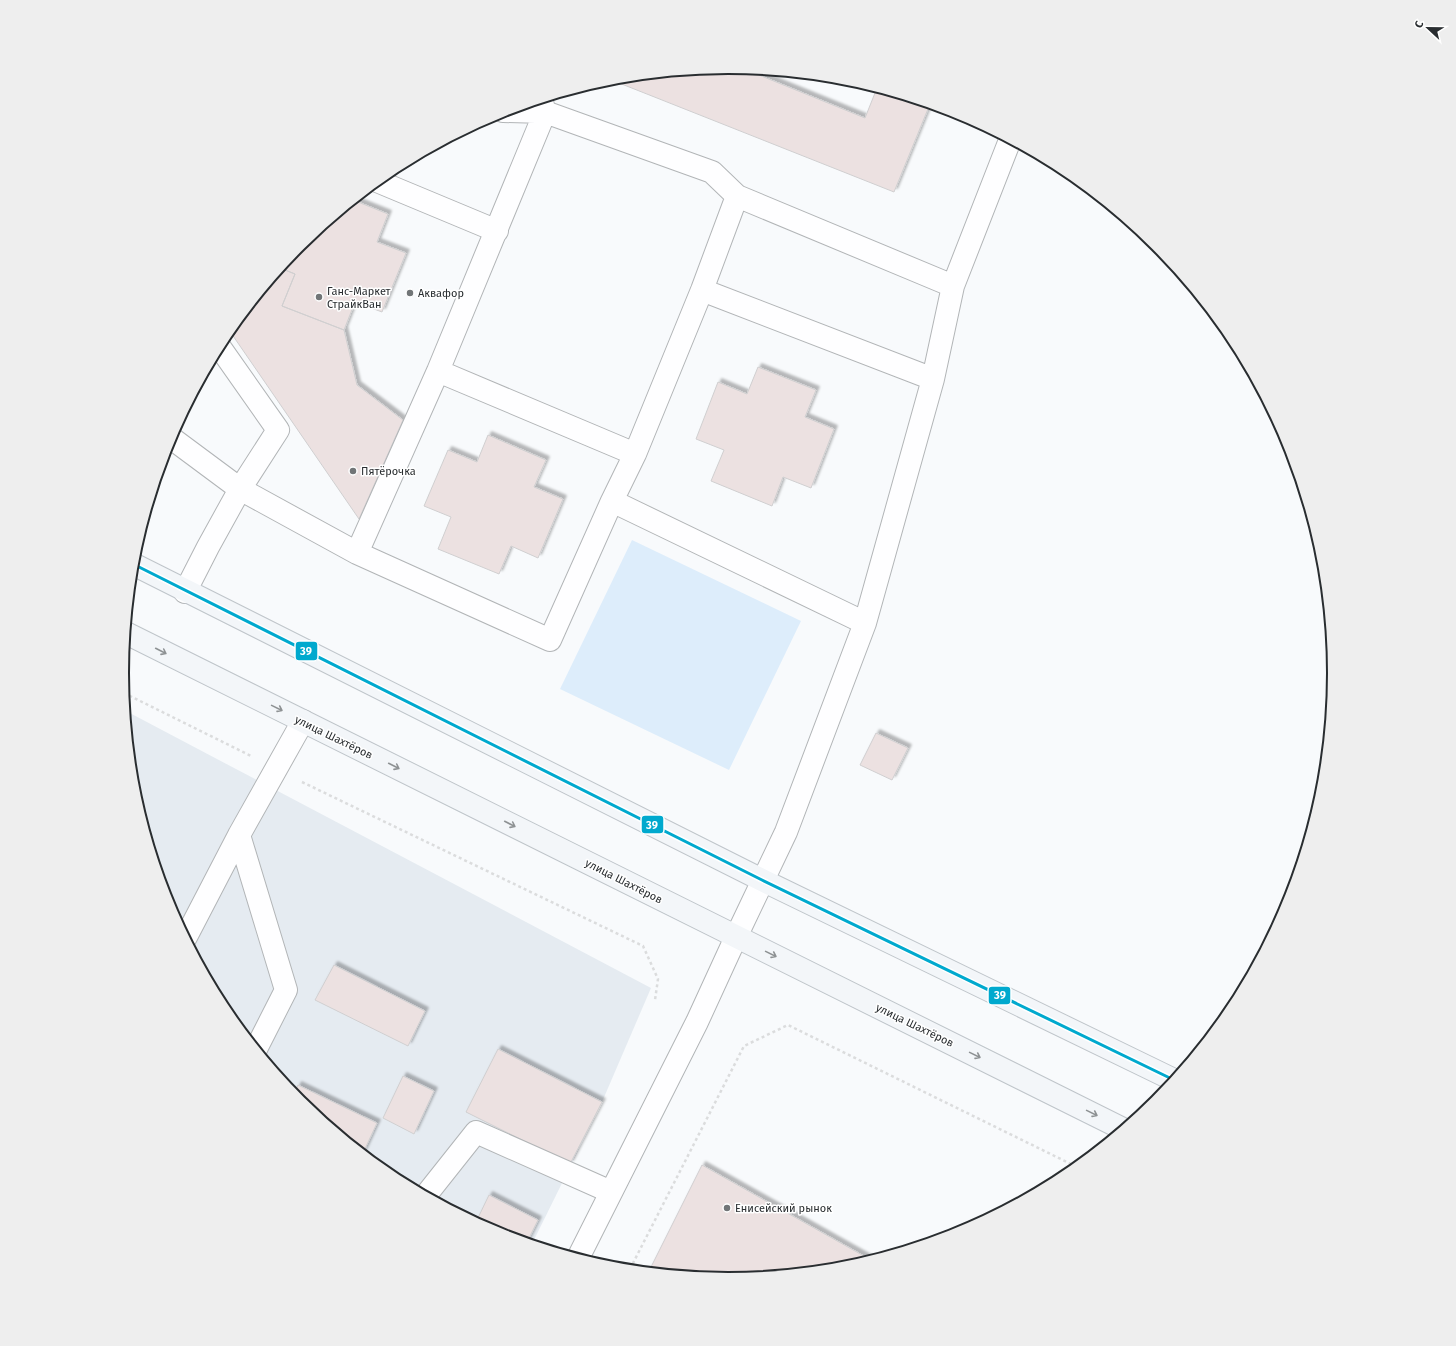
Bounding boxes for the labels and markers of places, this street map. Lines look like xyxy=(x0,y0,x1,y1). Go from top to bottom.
place label: Ганс-Маркет СтрайкВан xyxy=(327,285,391,311)
place label: Аквафор xyxy=(418,287,464,300)
marker: Аквафор xyxy=(405,288,415,298)
marker: Ганс-Маркет СтрайкВан xyxy=(314,292,324,302)
place label: Пятёрочка xyxy=(361,465,416,478)
marker: Пятёрочка xyxy=(348,466,358,476)
place label: Енисейский рынок xyxy=(735,1202,832,1215)
marker: Енисейский рынок xyxy=(722,1203,732,1213)

